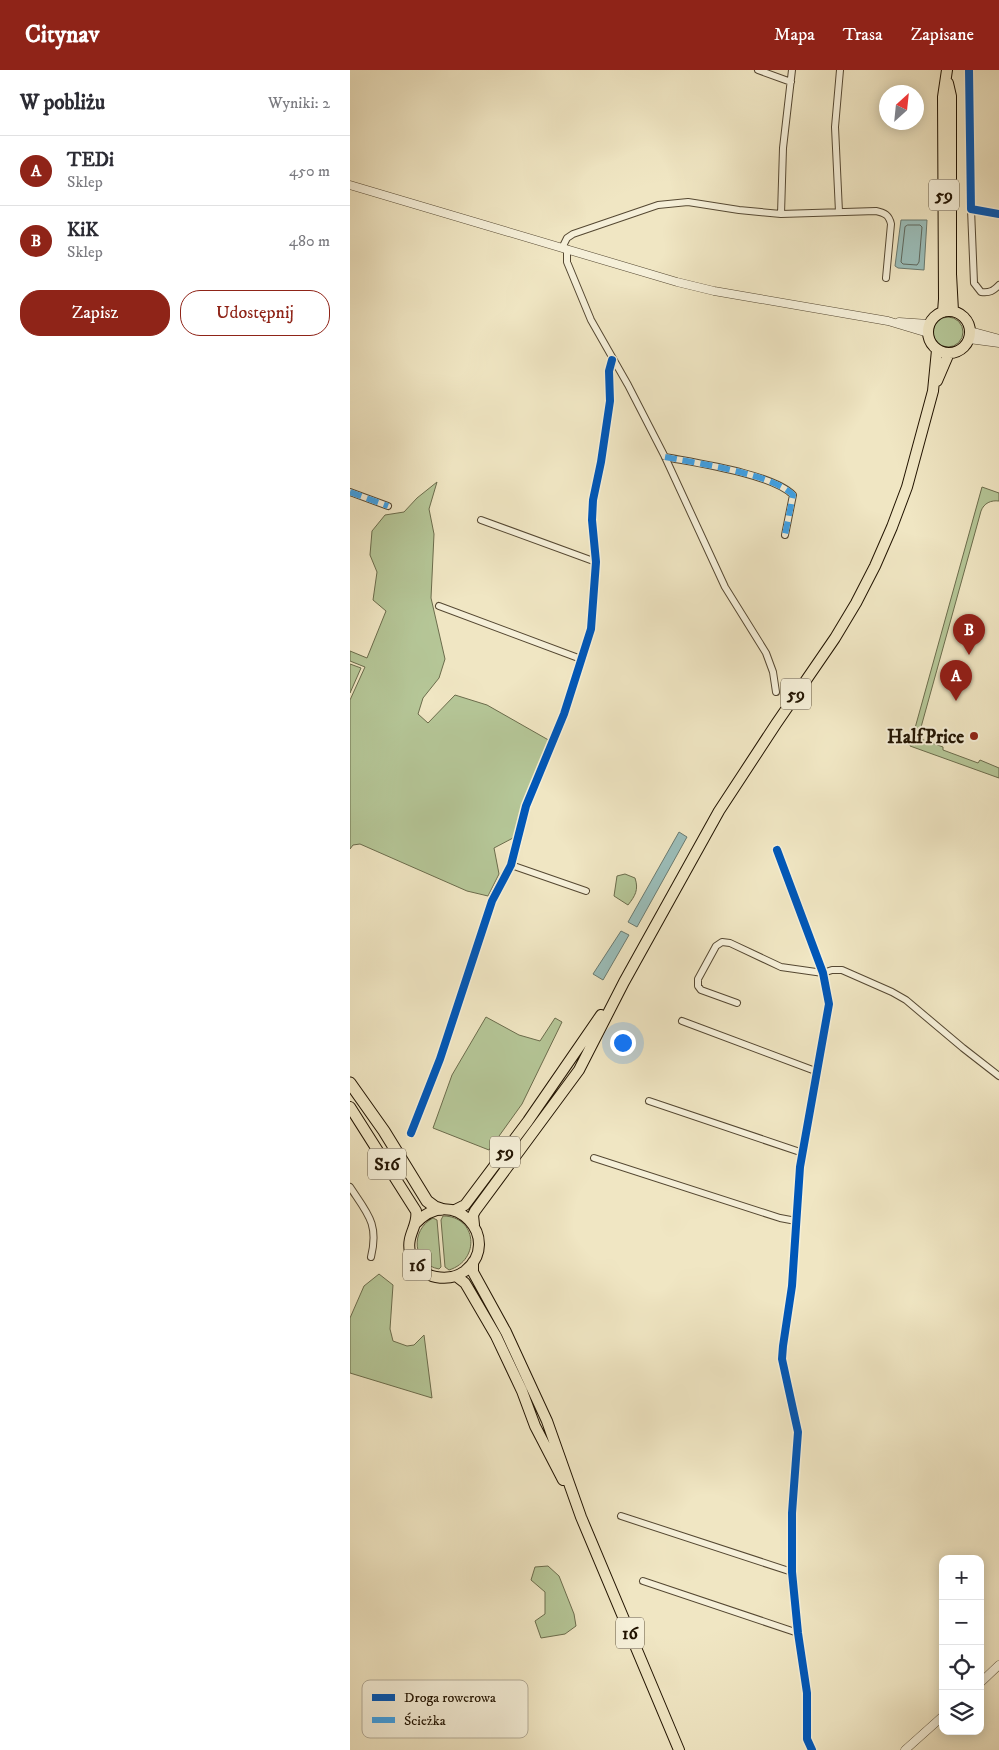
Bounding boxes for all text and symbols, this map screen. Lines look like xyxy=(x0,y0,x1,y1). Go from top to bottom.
text: Citynav xyxy=(25,20,99,50)
text: Mapa xyxy=(774,24,815,46)
text: Trasa xyxy=(843,24,883,46)
text: Zapisane xyxy=(911,24,974,46)
north arrow xyxy=(879,85,924,130)
text: W pobliżu xyxy=(20,90,105,116)
text: Wyniki: 2 xyxy=(268,93,330,113)
text: TEDi xyxy=(67,149,114,172)
text: A xyxy=(31,161,41,181)
text: 450 m xyxy=(289,161,330,181)
text: Sklep xyxy=(67,172,103,192)
road number: 59 xyxy=(929,180,959,210)
text: KiK xyxy=(67,219,99,242)
text: B xyxy=(31,231,41,251)
text: 480 m xyxy=(289,231,330,251)
text: Sklep xyxy=(67,242,103,262)
button: Zapisz xyxy=(20,290,170,336)
button: Udostępnij xyxy=(180,290,330,336)
pin: B xyxy=(953,614,985,655)
pin: A xyxy=(940,660,972,701)
road number: 59 xyxy=(781,678,811,710)
place label: HalfPrice xyxy=(887,726,964,749)
marker: HalfPrice xyxy=(968,730,980,742)
your location xyxy=(610,1030,636,1056)
road number: 59 xyxy=(490,1136,520,1168)
road number: S16 xyxy=(368,1148,406,1180)
road number: 16 xyxy=(403,1250,431,1280)
map controls xyxy=(939,1555,984,1735)
button: + xyxy=(939,1555,984,1600)
button: − xyxy=(939,1600,984,1645)
road number: 16 xyxy=(616,1618,644,1649)
button: locate xyxy=(939,1645,984,1690)
legend xyxy=(362,1680,528,1738)
text: Droga rowerowa xyxy=(404,1689,496,1707)
button: layers xyxy=(939,1690,984,1735)
text: Ścieżka xyxy=(404,1712,446,1730)

